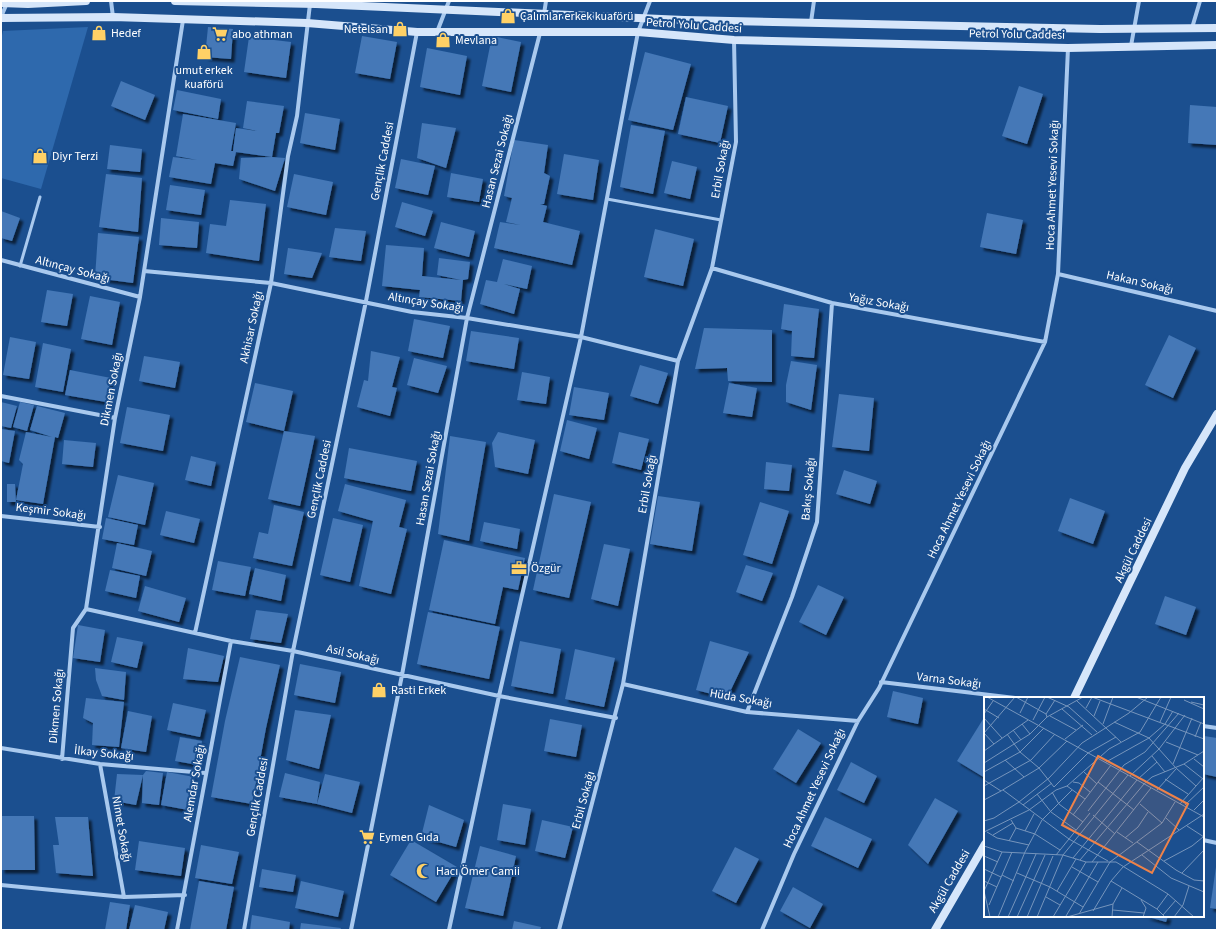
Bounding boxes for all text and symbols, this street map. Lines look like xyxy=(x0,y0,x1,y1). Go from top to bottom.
shop icon: Çalımlar erkek kuaförü xyxy=(499,7,517,25)
place label: Çalımlar erkek kuaförü xyxy=(520,8,634,25)
street label: Petrol Yolu Caddesi xyxy=(645,14,743,37)
shop icon: Netelsan xyxy=(391,20,409,38)
place label: Netelsan xyxy=(344,21,388,38)
shop icon: Hedef xyxy=(90,24,108,42)
place label: Hedef xyxy=(111,25,141,42)
supermarket icon: abo athman xyxy=(211,25,229,43)
street label: Petrol Yolu Caddesi xyxy=(969,25,1065,44)
place label: abo athman xyxy=(232,26,293,43)
shop icon: Mevlana xyxy=(434,31,452,49)
place label: Mevlana xyxy=(455,32,497,49)
shop icon: umut erkek kuaförü xyxy=(195,43,213,61)
place label: umut erkek kuaförü xyxy=(175,62,233,93)
street label: Hasan Sezai Sokağı xyxy=(478,112,517,210)
street label: Gençlik Caddesi xyxy=(367,120,398,202)
street label: Hoca Ahmet Yesevi Sokağı xyxy=(1042,120,1063,250)
street label: Erbil Sokağı xyxy=(707,138,734,200)
shop icon: Diyr Terzi xyxy=(31,147,49,165)
place label: Diyr Terzi xyxy=(52,148,98,165)
street label: Altınçay Sokağı xyxy=(34,251,112,288)
street label: Hakan Sokağı xyxy=(1105,267,1175,298)
street label: Altınçay Sokağı xyxy=(387,288,465,317)
street label: Akhisar Sokağı xyxy=(236,289,267,365)
street label: Yağız Sokağı xyxy=(846,289,911,316)
street label: Dikmen Sokağı xyxy=(96,351,127,427)
street label: Hasan Sezai Sokağı xyxy=(412,429,445,527)
street label: Hoca Ahmet Yesevi Sokağı xyxy=(923,437,996,562)
street label: Gençlik Caddesi xyxy=(303,438,336,520)
street label: Erbil Sokağı xyxy=(634,453,661,515)
street label: Bakış Sokağı xyxy=(797,457,820,521)
street label: Keşmir Sokağı xyxy=(15,499,87,524)
street label: Akgül Caddesi xyxy=(1110,515,1157,586)
office icon: Özgür xyxy=(510,559,528,577)
place label: Özgür xyxy=(531,560,561,577)
street label: Asil Sokağı xyxy=(325,640,381,669)
street label: Dikmen Sokağı xyxy=(45,668,68,744)
street label: Varna Sokağı xyxy=(916,668,982,693)
shop icon: Rasti Erkek xyxy=(370,681,388,699)
place label: Rasti Erkek xyxy=(391,682,446,699)
street label: Hüda Sokağı xyxy=(708,685,774,712)
inset map xyxy=(984,697,1204,917)
street label: Hoca Ahmet Yesevi Sokağı xyxy=(779,726,850,851)
street label: İlkay Sokağı xyxy=(73,742,135,765)
street label: Alemdar Sokağı xyxy=(179,743,210,823)
street label: Gençlik Caddesi xyxy=(242,756,273,838)
street label: Erbil Sokağı xyxy=(568,769,599,831)
street label: Nimet Sokağı xyxy=(107,795,136,863)
supermarket icon: Eymen Gıda xyxy=(358,828,376,846)
place label: Eymen Gıda xyxy=(379,829,439,846)
street label: Akgül Caddesi xyxy=(924,846,974,916)
mosque icon: Hacı Ömer Camii xyxy=(415,862,433,880)
place label: Hacı Ömer Camii xyxy=(436,863,520,880)

